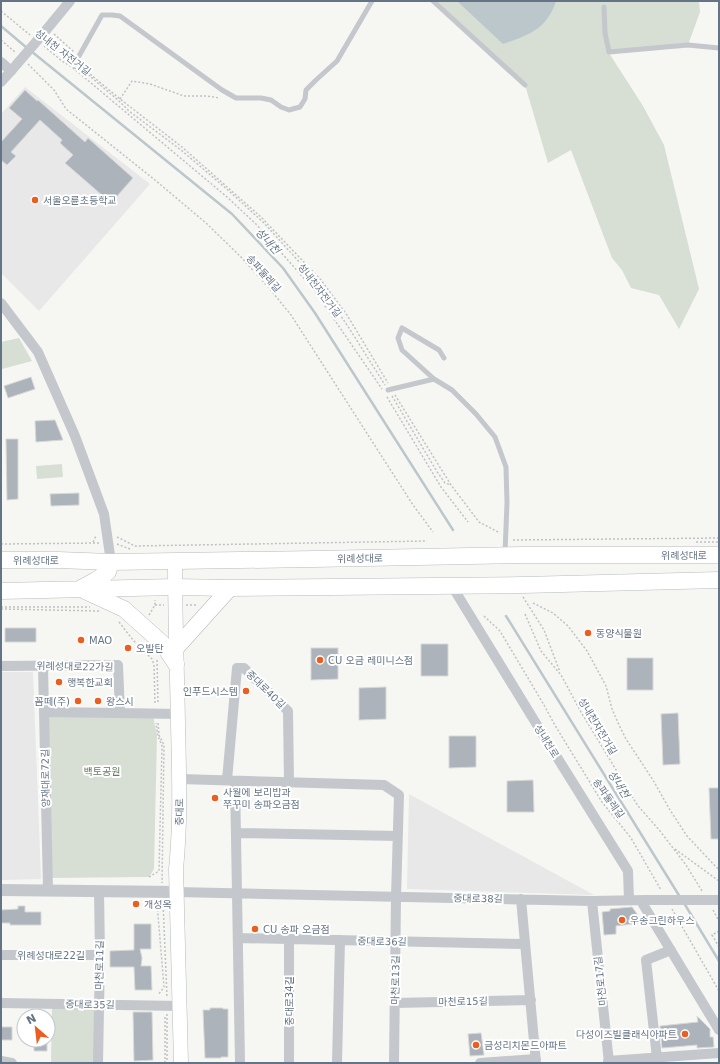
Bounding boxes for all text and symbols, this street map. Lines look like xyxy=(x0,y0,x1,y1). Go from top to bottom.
street label: 성내천 자전거길 xyxy=(33,27,93,78)
marker: 서울오륜초등학교 xyxy=(30,195,40,205)
place label: 서울오륜초등학교 xyxy=(43,195,117,206)
water label: 성내천 xyxy=(253,226,284,258)
street label: 송파둘레길 xyxy=(244,253,283,294)
street label: 성내천자전거길 xyxy=(296,261,343,319)
street label: 위례성대로 xyxy=(661,550,707,561)
street label: 위례성대로 xyxy=(337,553,383,564)
street label: 위례성대로 xyxy=(13,555,59,566)
marker: 동양식물원 xyxy=(583,628,593,638)
place label: 동양식물원 xyxy=(596,628,642,639)
marker: MAO xyxy=(76,635,86,645)
place label: MAO xyxy=(89,635,112,646)
marker: 오발탄 xyxy=(123,643,133,653)
place label: 오발탄 xyxy=(136,643,164,654)
marker: CU 오금 레미니스점 xyxy=(315,655,325,665)
place label: CU 오금 레미니스점 xyxy=(328,655,413,666)
street label: 위례성대로22가길 xyxy=(36,660,114,673)
street label: 중대로40길 xyxy=(244,668,287,711)
marker: 행복한교회 xyxy=(54,677,64,687)
place label: 행복한교회 xyxy=(67,677,113,688)
place label: 인푸드시스템 xyxy=(183,686,238,697)
marker: 인푸드시스템 xyxy=(241,686,251,696)
place label: 꼼떼(주) xyxy=(35,696,70,707)
marker: 꼼떼(주) xyxy=(73,696,83,706)
marker: 왕스시 xyxy=(93,696,103,706)
place label: 왕스시 xyxy=(106,696,134,707)
street label: 성내천자전거길 xyxy=(576,696,619,757)
street label: 성내천로 xyxy=(532,723,561,760)
street label: 양재대로72길 xyxy=(39,749,52,807)
park label: 백토공원 xyxy=(84,766,120,777)
water label: 성내천 xyxy=(605,768,633,802)
street label: 송파둘레길 xyxy=(591,776,626,820)
place label: 사월에 보리밥과 쭈꾸미 송파오금점 xyxy=(223,787,300,810)
marker: 사월에 보리밥과 쭈꾸미 송파오금점 xyxy=(210,793,220,803)
street label: 중대로 xyxy=(174,798,185,826)
street label: 중대로38길 xyxy=(453,893,503,904)
marker: 개성옥 xyxy=(131,899,141,909)
place label: 개성옥 xyxy=(144,899,172,910)
marker: 우송그린하우스 xyxy=(617,915,627,925)
place label: 우송그린하우스 xyxy=(630,915,694,926)
marker: CU 송파 오금점 xyxy=(250,924,260,934)
place label: CU 송파 오금점 xyxy=(263,924,330,935)
street label: 중대로36길 xyxy=(357,936,407,947)
street label: 마천로11길 xyxy=(94,940,105,990)
street label: 위례성대로22길 xyxy=(17,950,85,961)
street label: 마천로13길 xyxy=(390,955,401,1005)
street label: 마천로17길 xyxy=(592,956,609,1006)
street label: 중대로34길 xyxy=(284,976,295,1026)
street label: 마천로15길 xyxy=(438,996,488,1007)
street label: 중대로35길 xyxy=(65,999,115,1010)
north arrow xyxy=(16,1008,56,1048)
text: N xyxy=(24,1012,39,1028)
place label: 다성이즈빌클래식아파트 xyxy=(576,1029,677,1040)
marker: 다성이즈빌클래식아파트 xyxy=(680,1029,690,1039)
marker: 금성리치몬드아파트 xyxy=(471,1040,481,1050)
place label: 금성리치몬드아파트 xyxy=(484,1040,567,1051)

